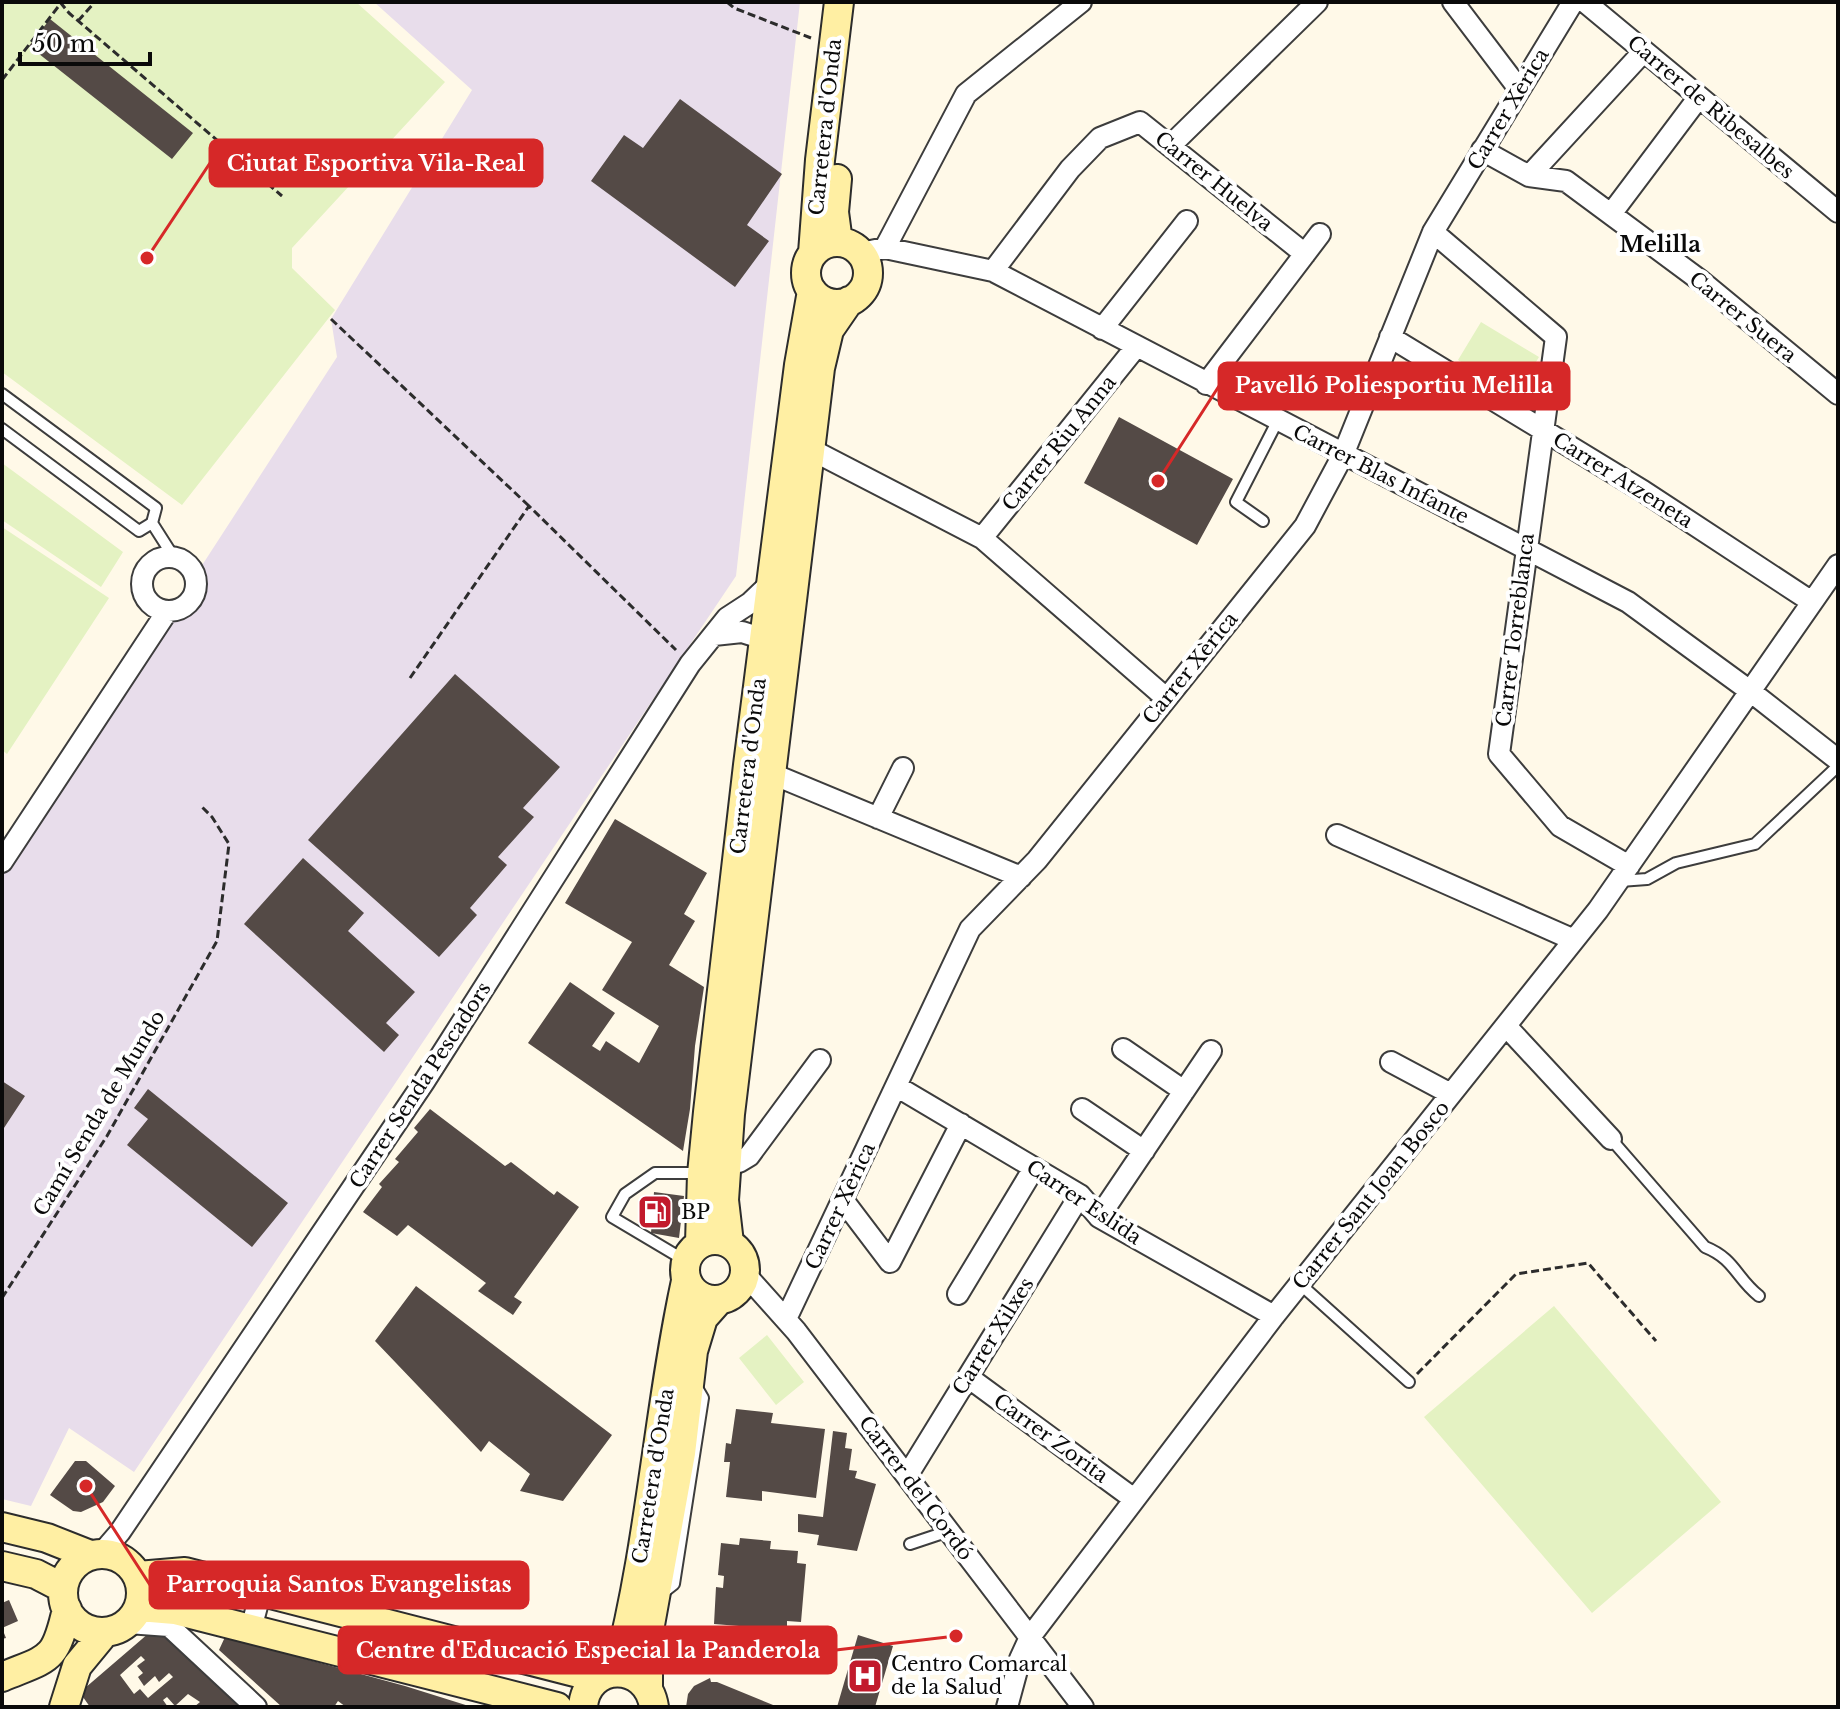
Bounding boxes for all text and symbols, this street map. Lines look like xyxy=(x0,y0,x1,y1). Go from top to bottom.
scale bar xyxy=(20,16,150,66)
text: 50 m xyxy=(32,29,96,58)
street label: Carrer de Ribesalbes xyxy=(1623,30,1799,184)
street label: Carretera d'Onda xyxy=(804,37,846,217)
street label: Carrer Xèrica xyxy=(1462,43,1554,174)
street label: Carrer Huelva xyxy=(1150,126,1278,236)
callout: Ciutat Esportiva Vila-Real xyxy=(210,140,542,186)
text: Ciutat Esportiva Vila-Real xyxy=(227,150,525,177)
district label: Melilla xyxy=(1619,231,1701,258)
street label: Carrer Suera xyxy=(1685,267,1802,368)
callout: Pavelló Poliesportiu Melilla xyxy=(1219,363,1569,409)
street label: Carrer Riu Anna xyxy=(997,370,1122,516)
text: Pavelló Poliesportiu Melilla xyxy=(1235,372,1554,399)
street label: Carrer Blas Infante xyxy=(1289,419,1473,529)
street label: Carrer Atzeneta xyxy=(1548,427,1698,533)
street label: Carrer Torreblanca xyxy=(1491,531,1539,728)
street label: Carrer Xèrica xyxy=(1138,606,1243,729)
street label: Carretera d'Onda xyxy=(725,676,771,856)
street label: Carrer Senda Pescadors xyxy=(344,977,496,1193)
street label: Camí Senda de Mundo xyxy=(28,1006,170,1220)
street label: Carrer Sant Joan Bosco xyxy=(1288,1096,1454,1294)
street label: Carrer Xèrica xyxy=(800,1138,880,1273)
street label: Carrer Eslida xyxy=(1022,1155,1147,1250)
fuel station icon: BP xyxy=(636,1193,674,1231)
place label: BP xyxy=(681,1200,710,1224)
street label: Carrer Xilxes xyxy=(947,1273,1039,1399)
street label: Carretera d'Onda xyxy=(627,1386,679,1566)
street label: Carrer Zorita xyxy=(989,1388,1114,1488)
street label: Carrer del Cordó xyxy=(854,1411,978,1565)
callout: Parroquia Santos Evangelistas xyxy=(150,1562,528,1608)
text: Parroquia Santos Evangelistas xyxy=(166,1571,512,1598)
callout: Centre d'Educació Especial la Panderola xyxy=(339,1627,836,1673)
text: Centre d'Educació Especial la Panderola xyxy=(356,1637,821,1664)
place label: Centro Comarcal de la Salud xyxy=(891,1652,1067,1699)
hospital icon: Centro Comarcal de la Salud xyxy=(846,1657,884,1695)

